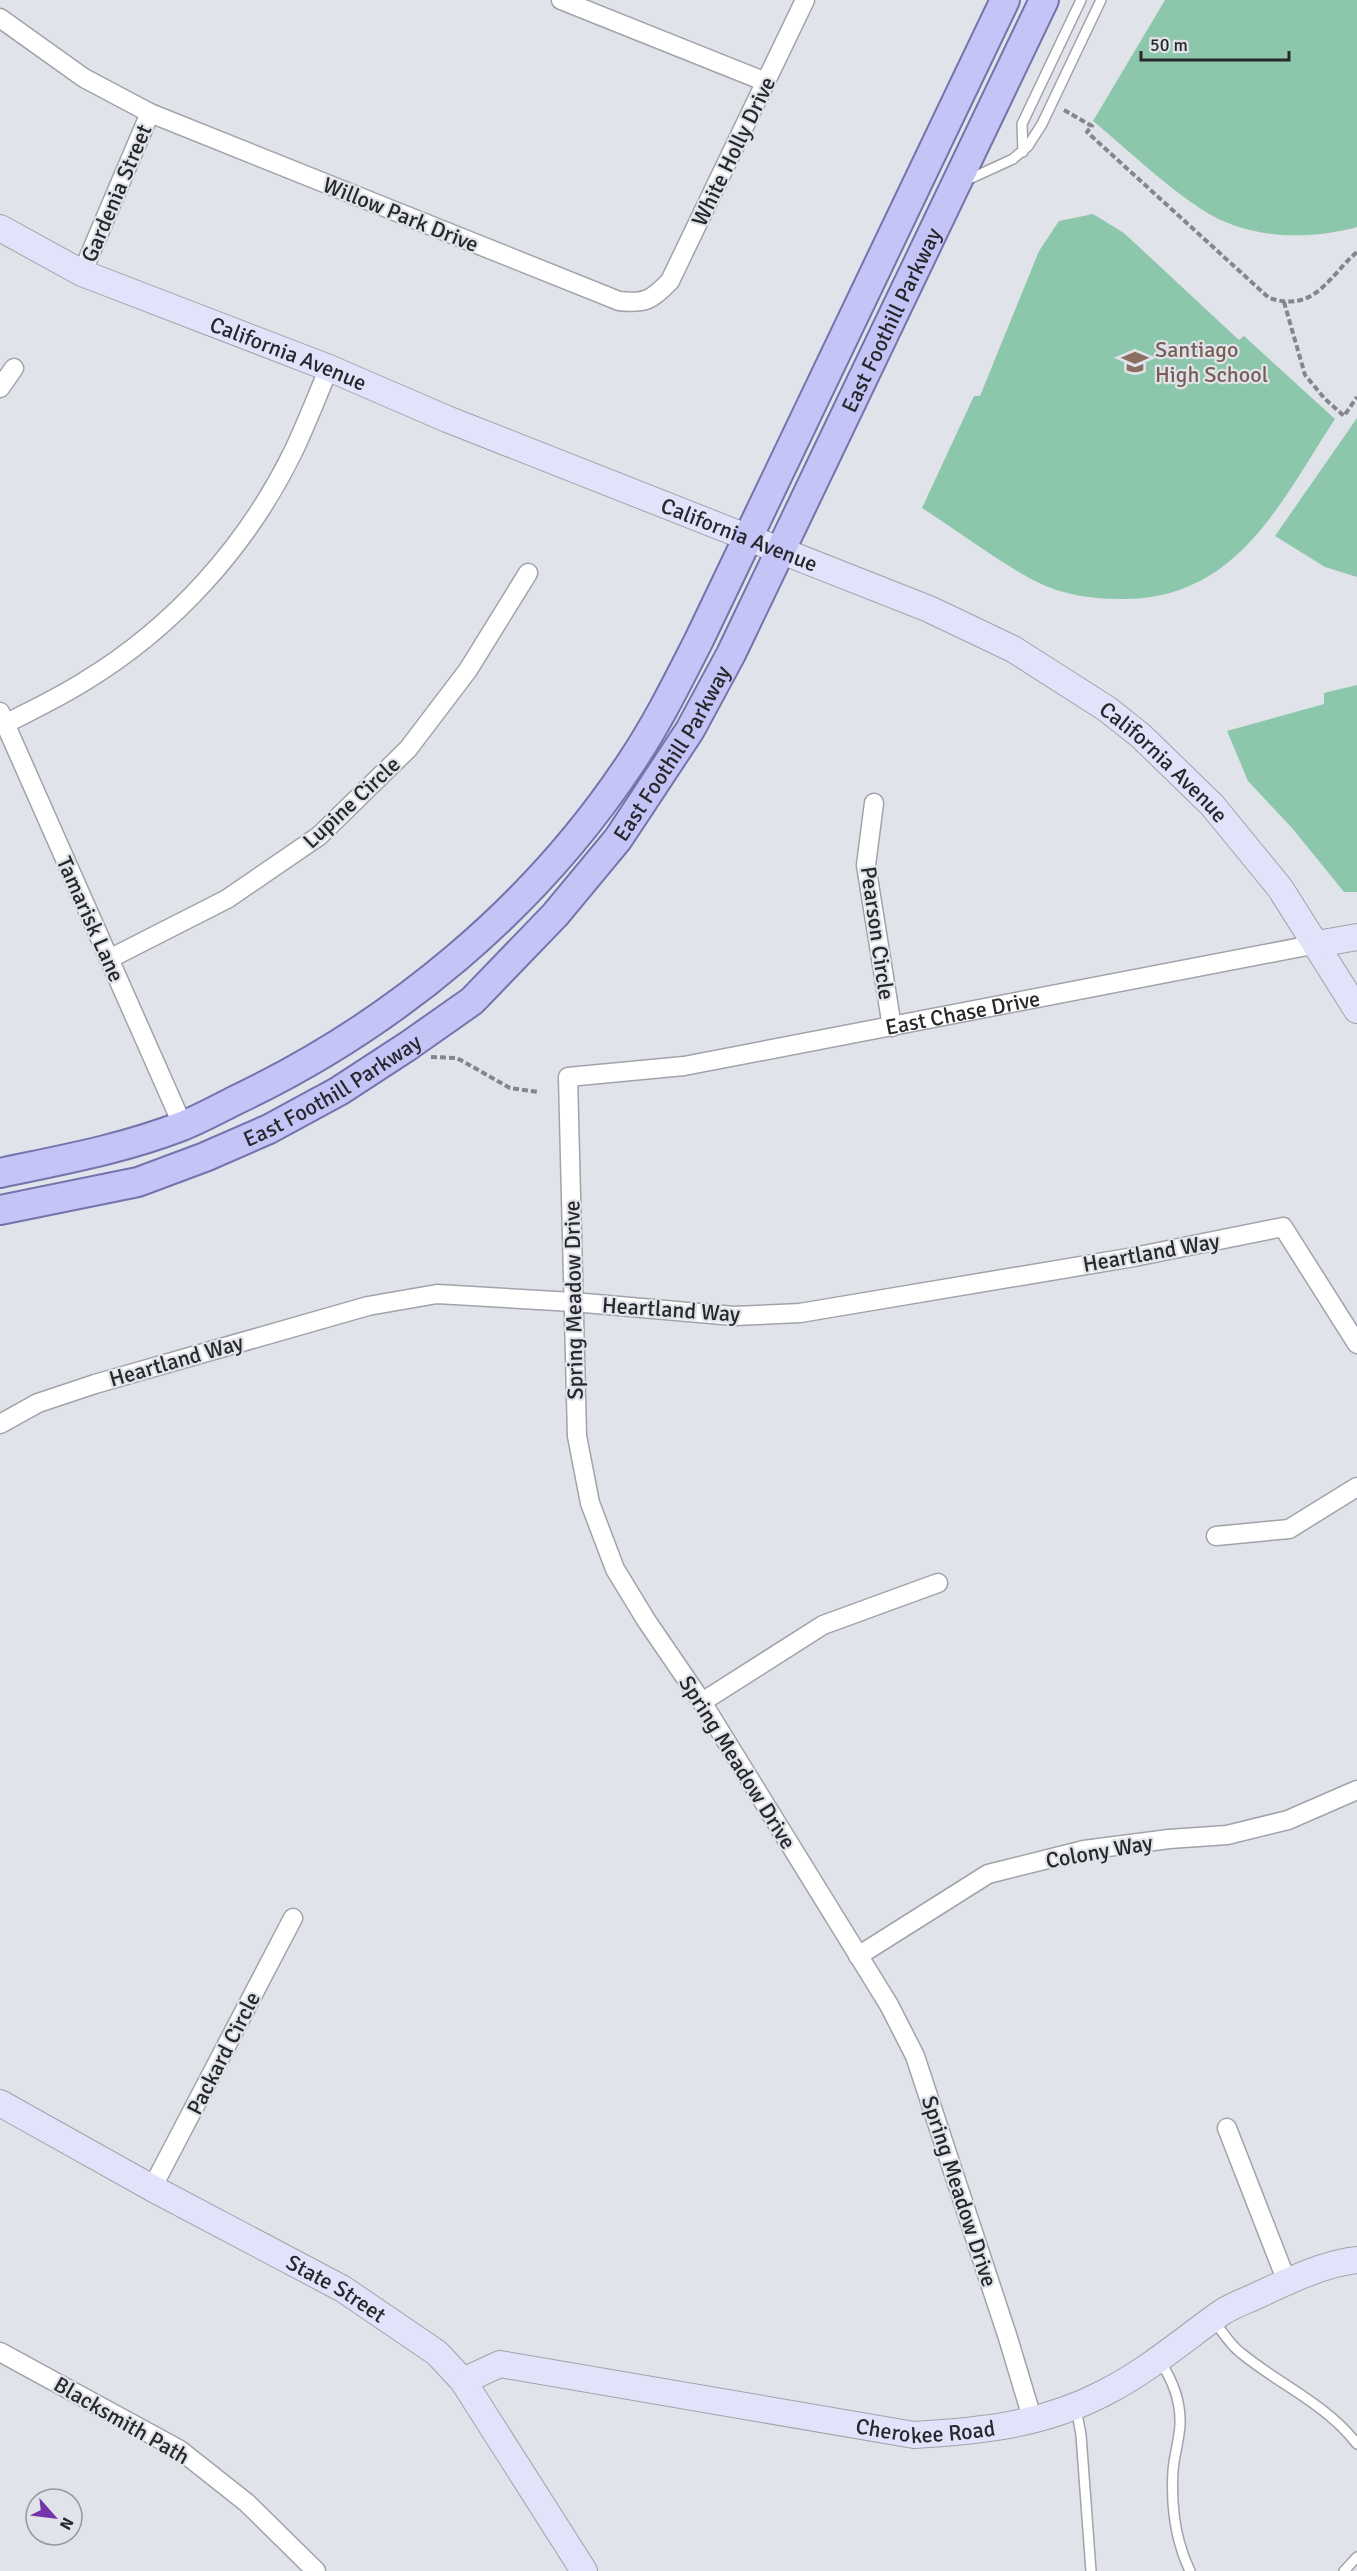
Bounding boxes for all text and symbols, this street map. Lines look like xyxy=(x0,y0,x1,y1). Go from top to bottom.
scale bar xyxy=(1141,24,1290,62)
text: 50 m xyxy=(1150,34,1188,56)
street label: White Holly Drive xyxy=(686,72,781,230)
street label: Gardenia Street xyxy=(75,120,158,266)
street label: Willow Park Drive xyxy=(319,171,483,258)
street label: East Foothill Parkway xyxy=(836,223,947,417)
street label: California Avenue xyxy=(206,311,371,397)
place label: Santiago High School xyxy=(1155,336,1268,388)
school or university icon: Santiago High School xyxy=(1120,347,1150,377)
street label: California Avenue xyxy=(657,492,821,578)
street label: East Foothill Parkway xyxy=(607,660,737,846)
street label: California Avenue xyxy=(1094,695,1234,828)
street label: Lupine Circle xyxy=(297,751,406,854)
street label: Tamarisk Lane xyxy=(51,852,130,986)
street label: Pearson Circle xyxy=(855,865,900,1002)
street label: East Chase Drive xyxy=(883,985,1042,1041)
street label: East Foothill Parkway xyxy=(239,1028,427,1153)
street label: Spring Meadow Drive xyxy=(558,1200,589,1400)
street label: Heartland Way xyxy=(1081,1227,1222,1278)
street label: Heartland Way xyxy=(601,1291,742,1328)
street label: Heartland Way xyxy=(106,1328,247,1393)
street label: Spring Meadow Drive xyxy=(673,1671,802,1854)
street label: Colony Way xyxy=(1044,1829,1155,1874)
street label: Packard Circle xyxy=(181,1987,266,2119)
street label: Spring Meadow Drive xyxy=(916,2092,1003,2290)
street label: State Street xyxy=(282,2249,392,2329)
street label: Blacksmith Path xyxy=(49,2371,194,2470)
street label: Cherokee Road xyxy=(854,2412,997,2449)
north arrow xyxy=(24,2487,84,2547)
text: N xyxy=(55,2514,78,2533)

